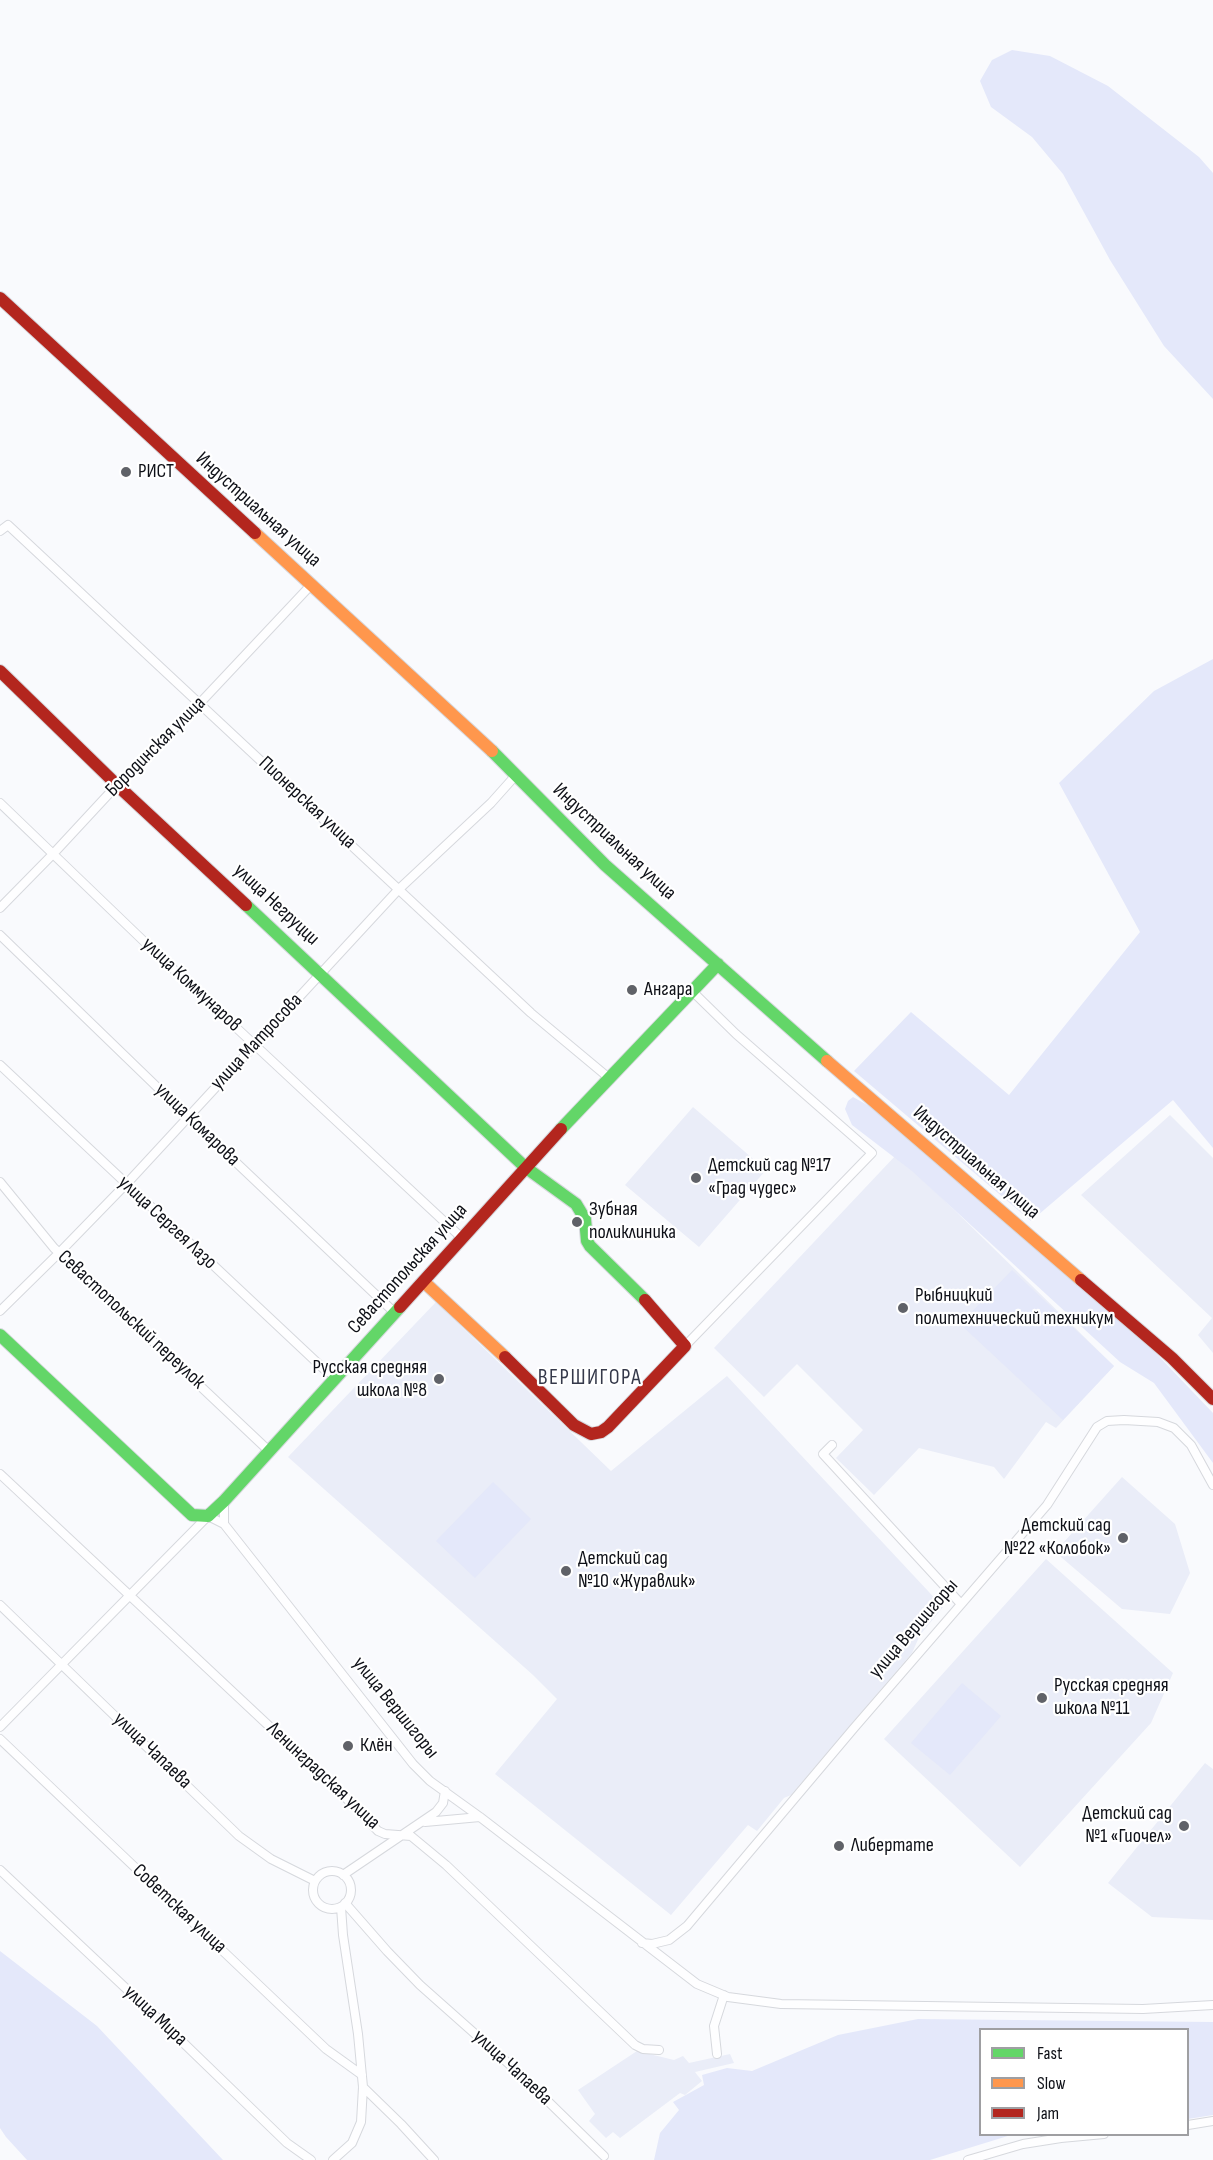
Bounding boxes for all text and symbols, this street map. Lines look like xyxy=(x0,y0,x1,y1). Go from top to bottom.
street label: Индустриальная улица xyxy=(190,447,326,573)
place label: РИСТ xyxy=(138,460,174,484)
marker: РИСТ xyxy=(119,465,133,479)
street label: Бородинская улица xyxy=(101,692,211,802)
street label: Пионерская улица xyxy=(253,752,361,854)
street label: Индустриальная улица xyxy=(547,779,681,905)
street label: улица Негруцци xyxy=(228,859,324,951)
street label: улица Коммунаров xyxy=(136,933,246,1037)
place label: Ангара xyxy=(644,978,692,1002)
marker: Ангара xyxy=(625,983,639,997)
street label: улица Матросова xyxy=(206,989,308,1095)
street label: улица Комарова xyxy=(149,1078,245,1172)
street label: Индустриальная улица xyxy=(908,1101,1044,1225)
place label: Детский сад №17 «Град чудес» xyxy=(708,1154,831,1201)
street label: улица Сергея Лазо xyxy=(113,1171,221,1275)
marker: Детский сад №17 «Град чудес» xyxy=(689,1171,703,1185)
place label: Зубная поликлиника xyxy=(589,1198,676,1245)
street label: Севастопольская улица xyxy=(343,1199,473,1339)
marker: Зубная поликлиника xyxy=(570,1215,584,1229)
street label: Севастопольский переулок xyxy=(52,1245,210,1395)
place label: Рыбницкий политехнический техникум xyxy=(915,1284,1114,1331)
marker: Рыбницкий политехнический техникум xyxy=(896,1301,910,1315)
place label: Русская средняя школа №8 xyxy=(312,1356,427,1403)
district label: ВЕРШИГОРА xyxy=(538,1365,642,1391)
marker: Русская средняя школа №8 xyxy=(432,1372,446,1386)
place label: Детский сад №22 «Колобок» xyxy=(1004,1514,1111,1561)
marker: Детский сад №22 «Колобок» xyxy=(1116,1531,1130,1545)
place label: Детский сад №10 «Журавлик» xyxy=(578,1547,696,1594)
marker: Детский сад №10 «Журавлик» xyxy=(559,1564,573,1578)
street label: улица Вершигоры xyxy=(864,1574,964,1684)
street label: улица Вершигоры xyxy=(347,1652,443,1764)
place label: Русская средняя школа №11 xyxy=(1054,1674,1169,1721)
marker: Русская средняя школа №11 xyxy=(1035,1691,1049,1705)
street label: улица Чапаева xyxy=(108,1708,196,1794)
street label: Ленинградская улица xyxy=(261,1717,385,1835)
place label: Клён xyxy=(360,1734,393,1758)
marker: Клён xyxy=(341,1739,355,1753)
place label: Детский сад №1 «Гиочел» xyxy=(1082,1802,1172,1849)
marker: Детский сад №1 «Гиочел» xyxy=(1177,1819,1191,1833)
place label: Либертате xyxy=(851,1834,934,1858)
marker: Либертате xyxy=(832,1839,846,1853)
street label: Советская улица xyxy=(127,1859,231,1959)
street label: улица Мира xyxy=(118,1980,192,2052)
street label: улица Чапаева xyxy=(467,2025,557,2111)
legend xyxy=(979,2028,1189,2136)
text: Fast xyxy=(1037,2043,1062,2064)
text: Slow xyxy=(1037,2073,1066,2094)
text: Jam xyxy=(1037,2103,1059,2124)

